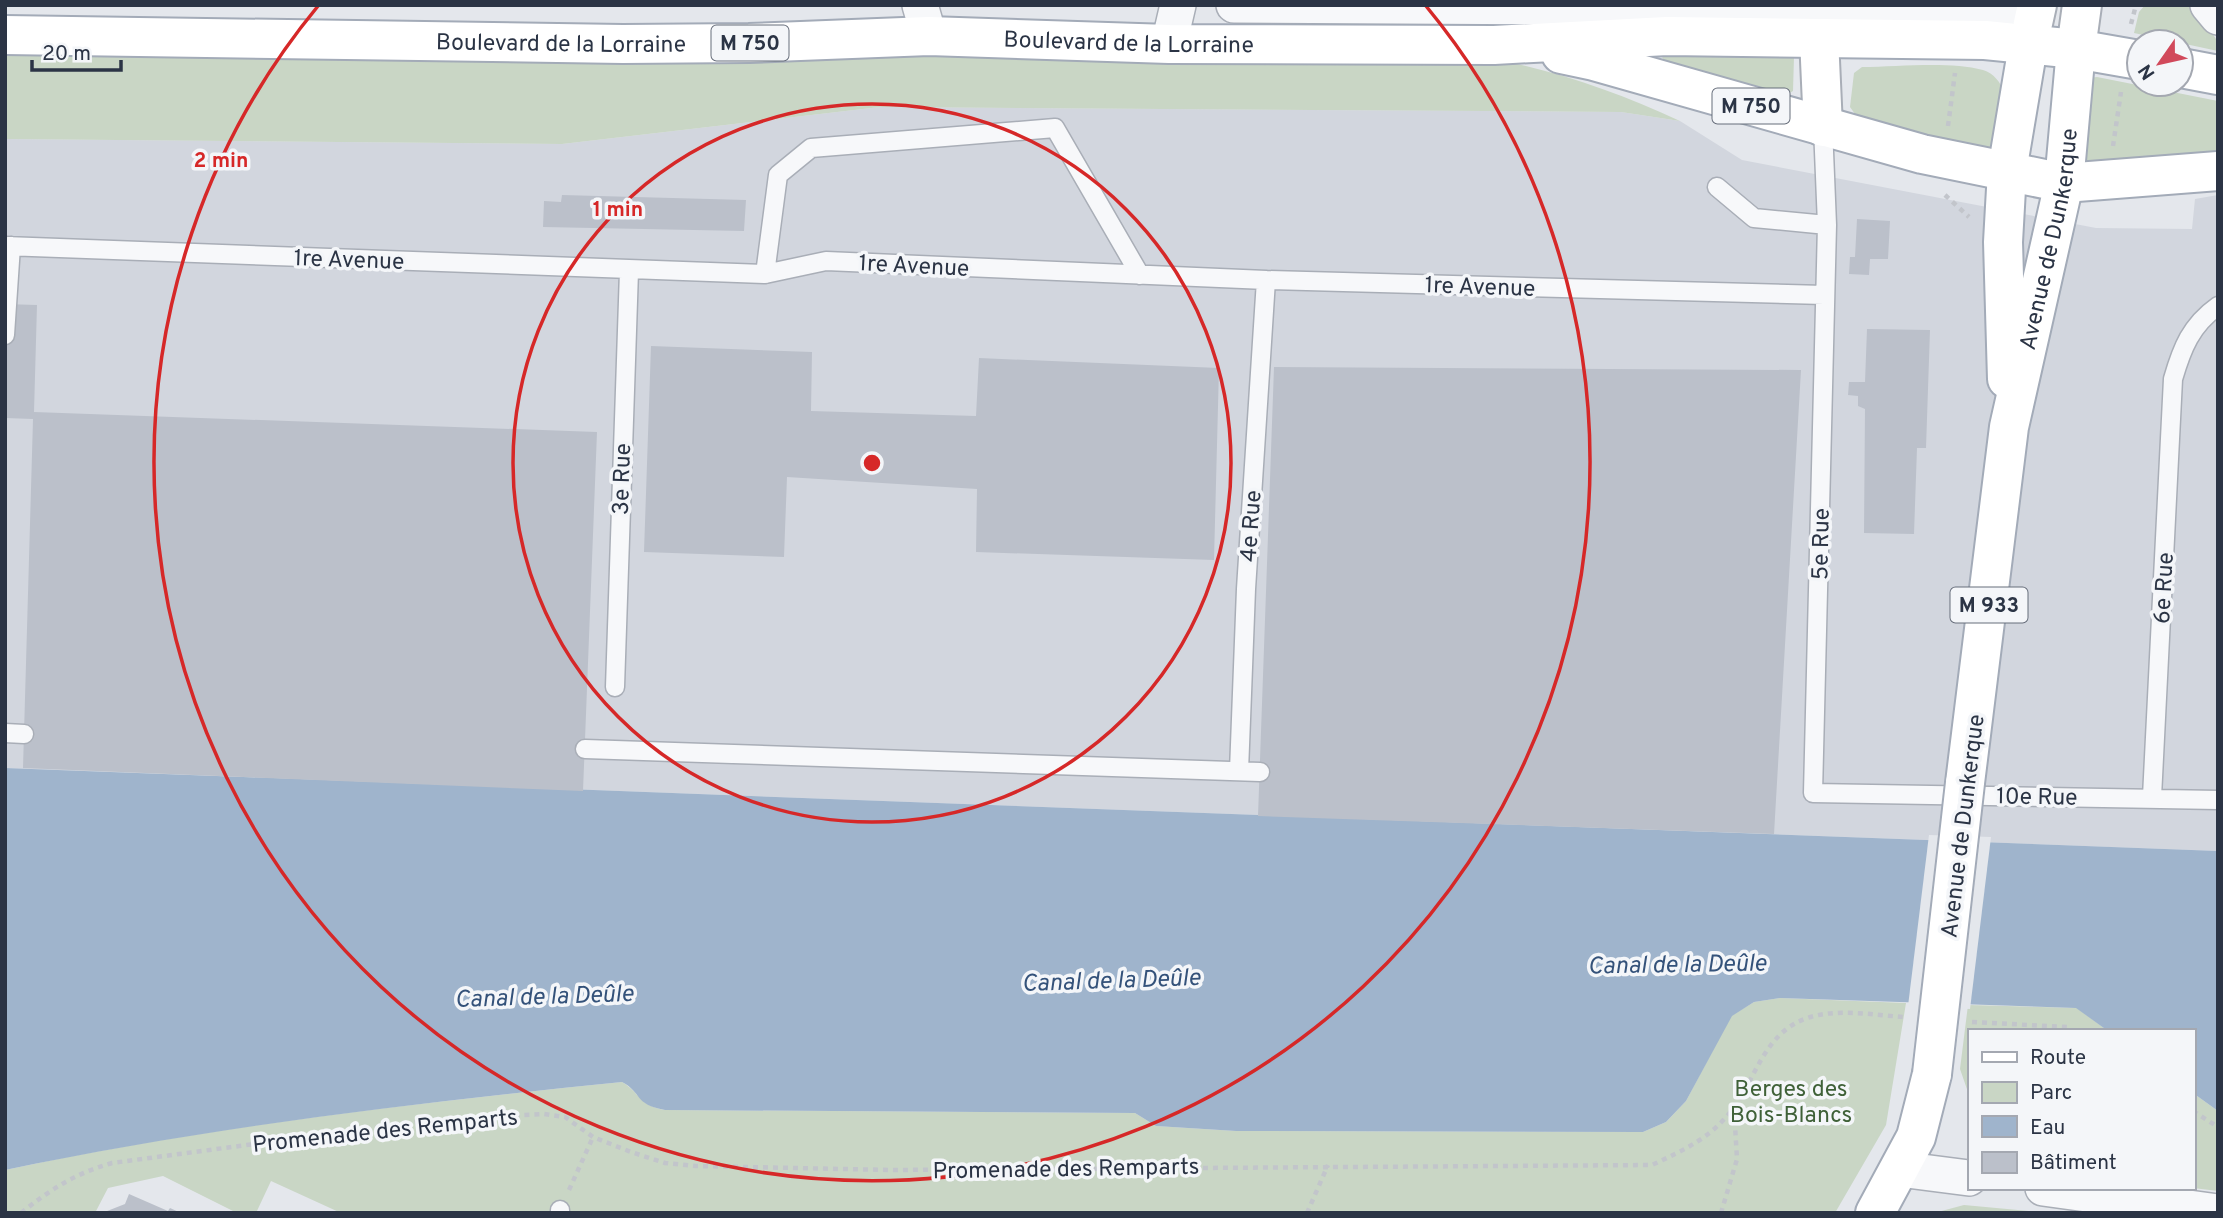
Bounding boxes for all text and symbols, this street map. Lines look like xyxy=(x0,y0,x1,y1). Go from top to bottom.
road number: M 750 xyxy=(712,26,788,60)
street label: Boulevard de la Lorraine xyxy=(1003,26,1254,61)
scale bar xyxy=(32,28,121,72)
north arrow xyxy=(2125,28,2195,98)
street label: Boulevard de la Lorraine xyxy=(436,29,686,61)
text: 20 m xyxy=(42,41,91,68)
text: N xyxy=(2134,59,2161,84)
road number: M 750 xyxy=(1712,88,1790,124)
street label: Avenue de Dunkerque xyxy=(2015,127,2086,353)
text: 2 min xyxy=(194,148,248,175)
text: 1 min xyxy=(593,197,643,224)
street label: 1re Avenue xyxy=(293,245,405,278)
street label: 1re Avenue xyxy=(858,250,970,285)
street label: 1re Avenue xyxy=(1424,272,1536,305)
street label: 3e Rue xyxy=(608,443,639,516)
centre of rings xyxy=(860,451,884,475)
street label: 4e Rue xyxy=(1236,489,1269,563)
street label: 5e Rue xyxy=(1807,508,1838,580)
street label: 6e Rue xyxy=(2149,552,2182,625)
road number: M 933 xyxy=(1951,588,2028,622)
street label: Avenue de Dunkerque xyxy=(1936,713,1993,940)
street label: 10e Rue xyxy=(1996,783,2078,814)
water label: Canal de la Deûle xyxy=(1587,949,1767,983)
water label: Canal de la Deûle xyxy=(1021,964,1201,1000)
water label: Canal de la Deûle xyxy=(454,980,634,1016)
legend xyxy=(1968,1029,2195,1190)
text: Route xyxy=(2030,1045,2086,1072)
park label: Berges des Bois-Blancs xyxy=(1730,1076,1852,1131)
text: Parc xyxy=(2030,1080,2072,1107)
street label: Promenade des Remparts xyxy=(251,1104,519,1161)
text: Eau xyxy=(2030,1115,2065,1142)
text: Bâtiment xyxy=(2030,1150,2117,1177)
street label: Promenade des Remparts xyxy=(932,1154,1200,1187)

